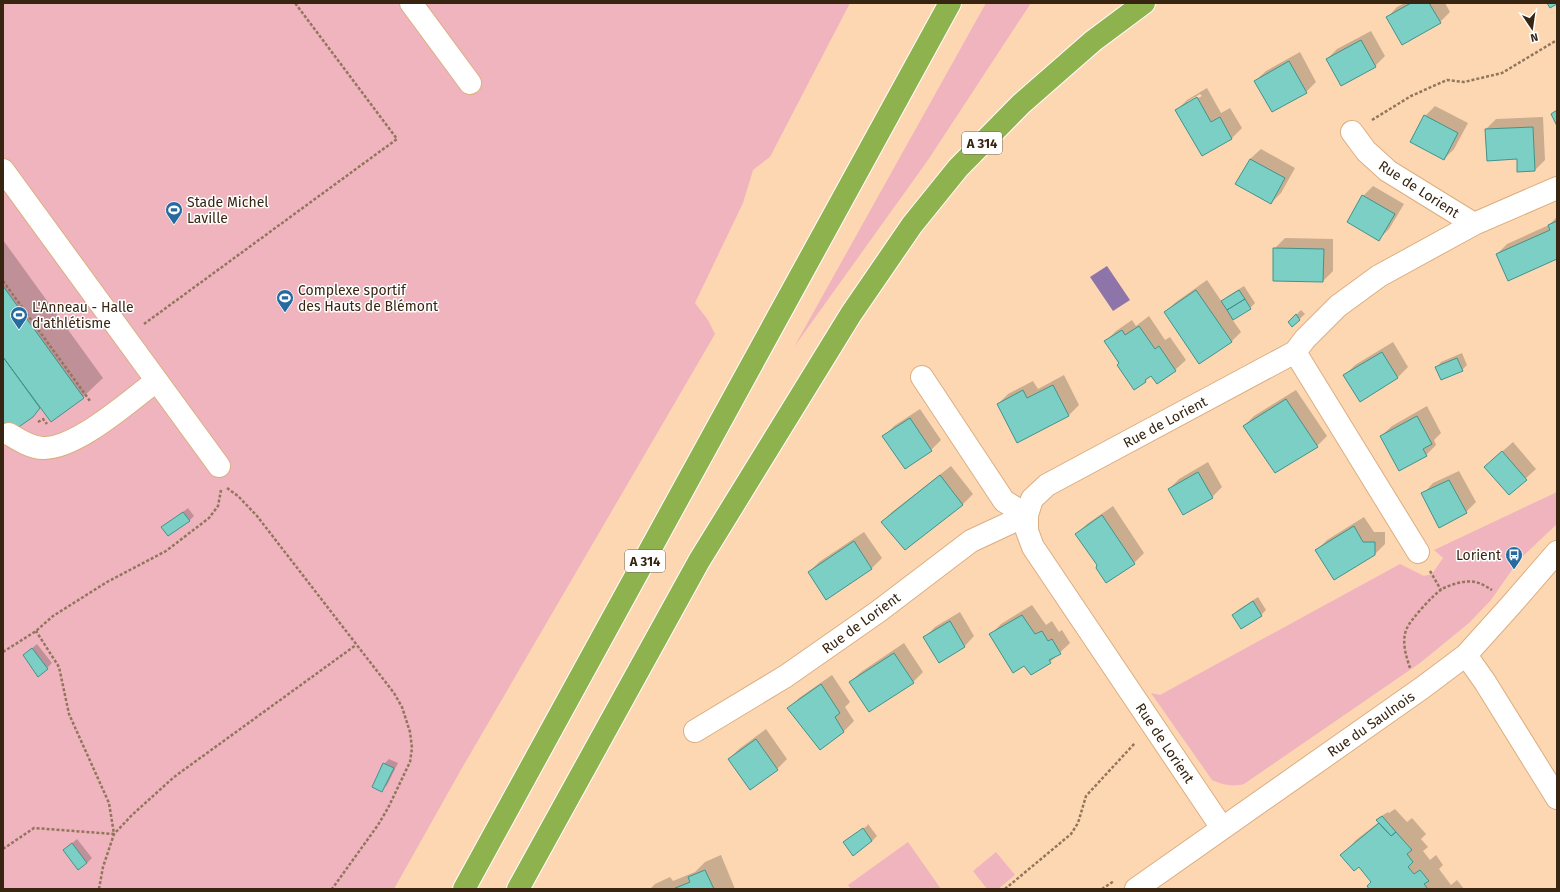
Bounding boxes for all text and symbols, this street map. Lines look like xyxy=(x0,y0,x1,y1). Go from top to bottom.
north arrow xyxy=(1512,8,1552,48)
text: N xyxy=(1529,30,1539,44)
road number: A 314 xyxy=(962,132,1002,154)
street label: Rue de Lorient xyxy=(1375,157,1463,222)
place label: Stade Michel Laville xyxy=(187,194,268,227)
sports icon: Stade Michel Laville xyxy=(164,200,184,225)
place label: Complexe sportif des Hauts de Blémont xyxy=(298,282,439,315)
sports icon: Complexe sportif des Hauts de Blémont xyxy=(275,288,295,313)
place label: L'Anneau - Halle d'athlétisme xyxy=(32,299,134,332)
sports icon: L'Anneau - Halle d'athlétisme xyxy=(9,305,29,330)
street label: Rue de Lorient xyxy=(1120,393,1211,452)
bus stop icon: Lorient xyxy=(1504,545,1524,570)
place label: Lorient xyxy=(1456,547,1502,564)
road number: A 314 xyxy=(625,550,665,572)
street label: Rue de Lorient xyxy=(819,589,905,658)
street label: Rue du Saulnois xyxy=(1324,688,1419,761)
street label: Rue de Lorient xyxy=(1132,700,1198,787)

